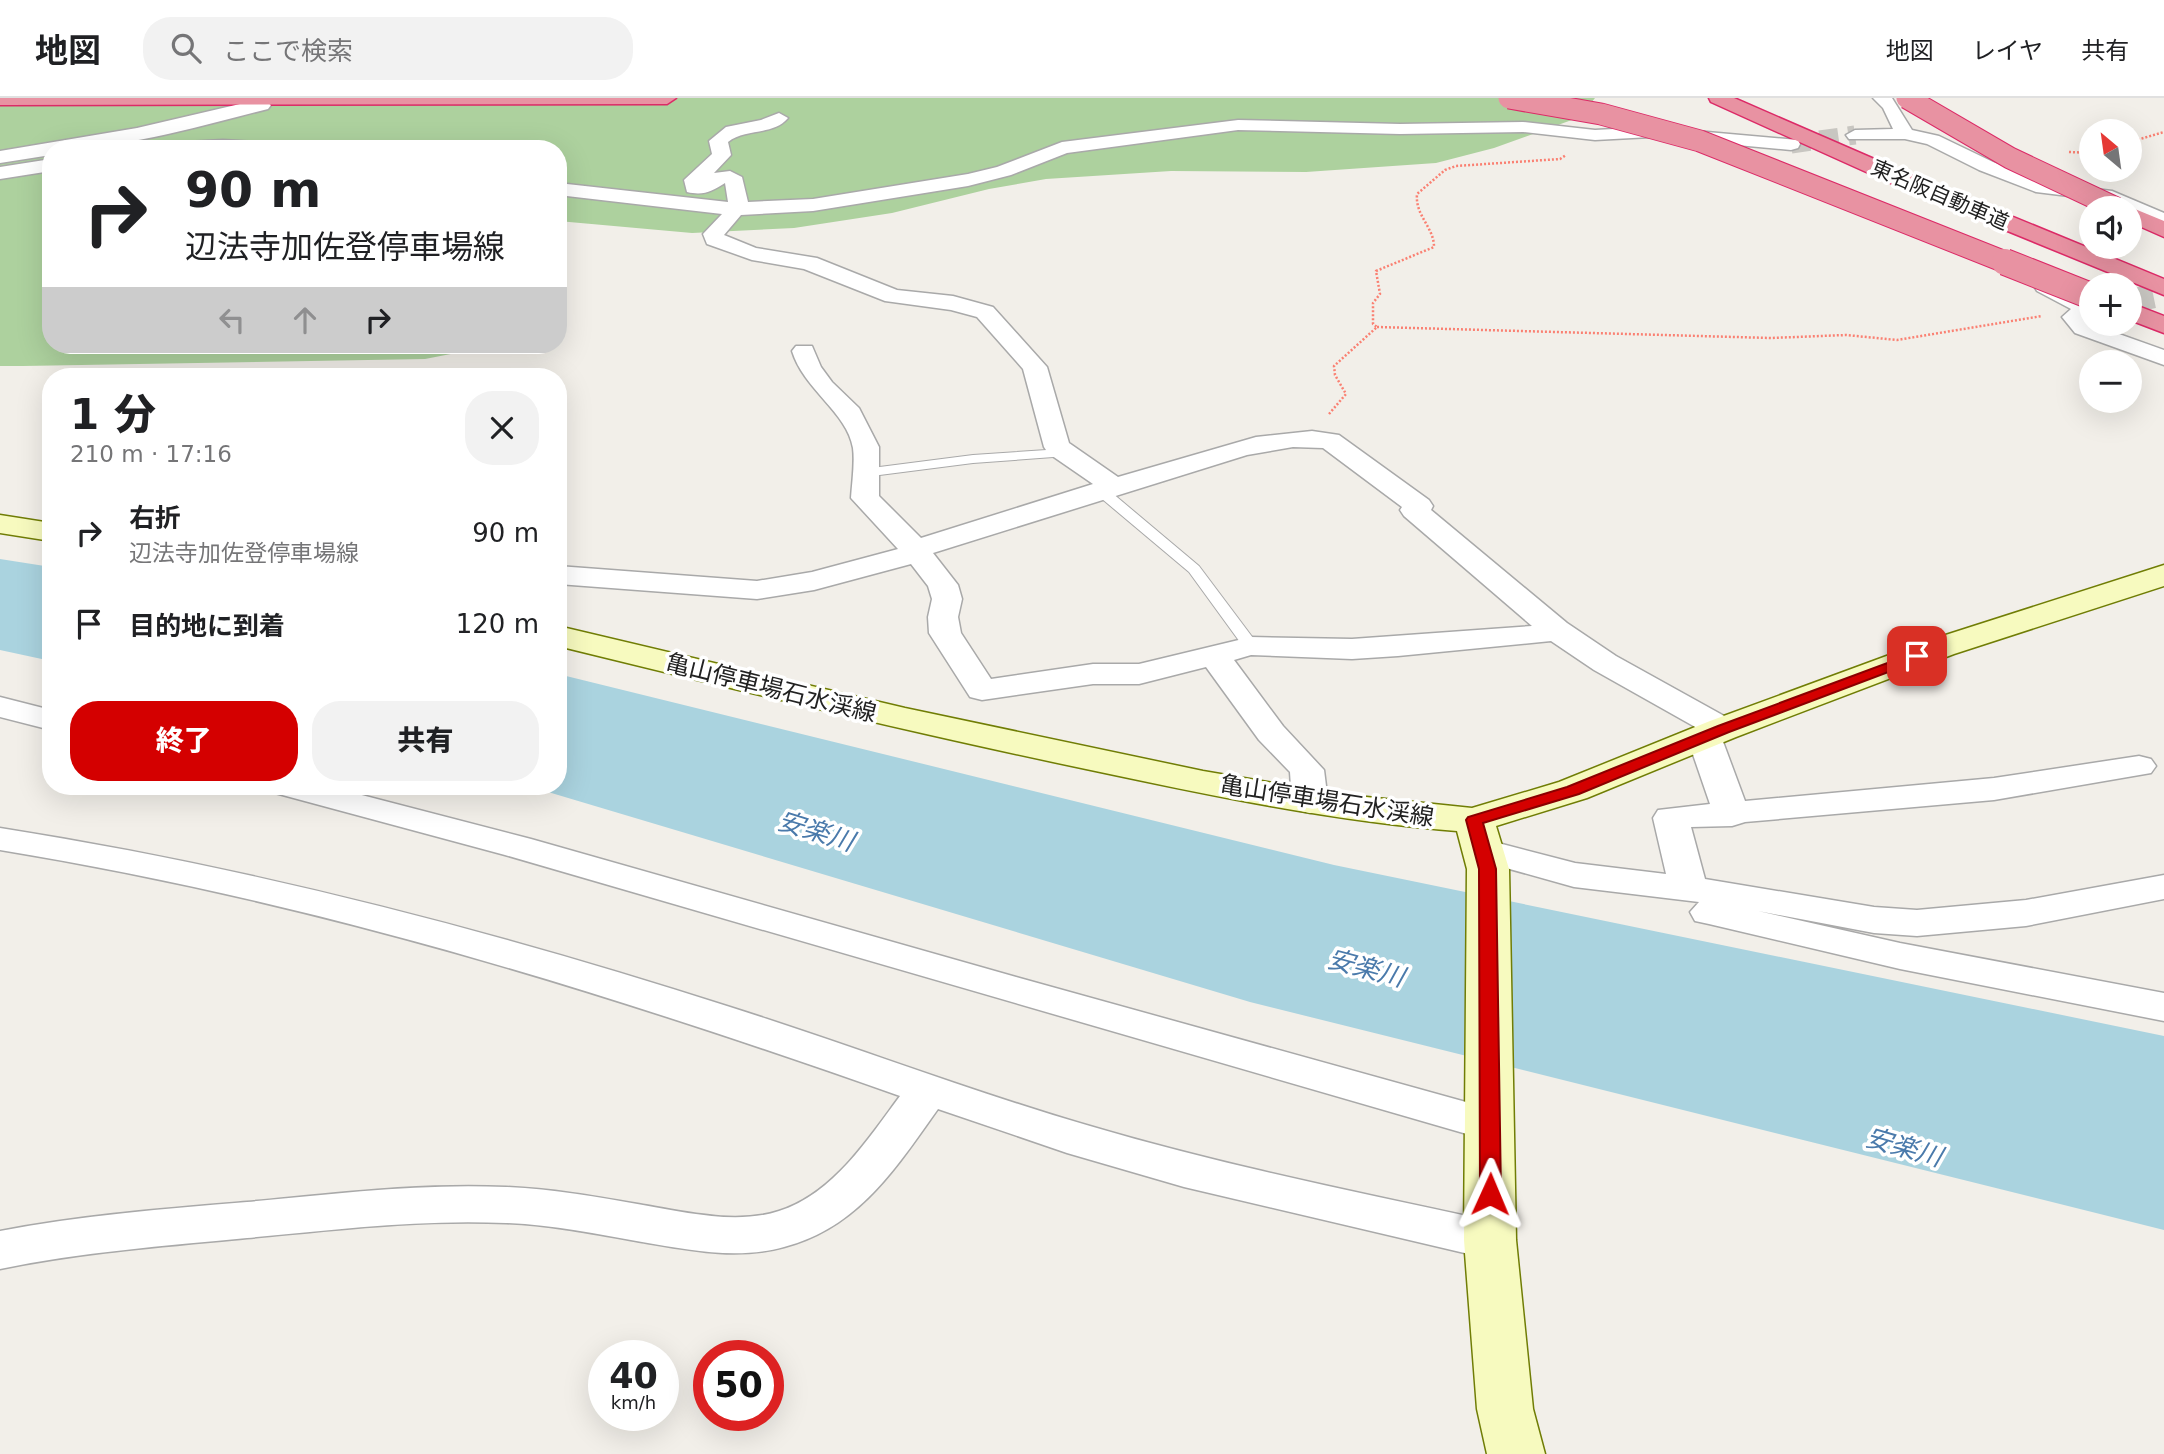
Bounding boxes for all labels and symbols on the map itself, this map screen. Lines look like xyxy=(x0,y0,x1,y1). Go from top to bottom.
north arrow xyxy=(2079,119,2142,182)
street label: 東名阪自動車道 xyxy=(1868,155,2012,235)
pin xyxy=(1887,626,1947,686)
street label: 亀山停車場石水渓線 xyxy=(663,648,879,728)
street label: 亀山停車場石水渓線 xyxy=(1218,770,1436,832)
water label: 安楽川 xyxy=(774,805,861,858)
water label: 安楽川 xyxy=(1324,943,1410,993)
water label: 安楽川 xyxy=(1862,1122,1949,1173)
position arrow xyxy=(1453,1157,1527,1231)
speed limit sign: 50 xyxy=(693,1340,784,1431)

